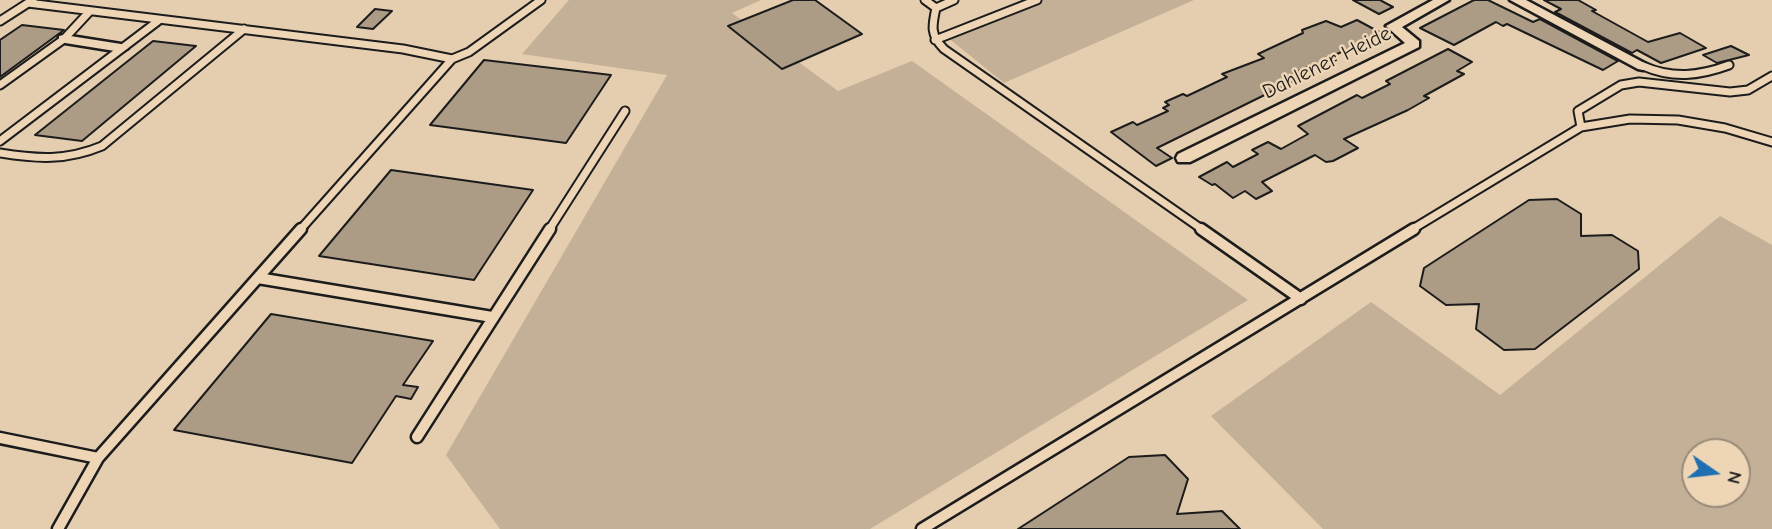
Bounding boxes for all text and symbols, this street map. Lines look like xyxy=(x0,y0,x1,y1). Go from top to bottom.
street label: Dahlener Heide xyxy=(1259,21,1395,105)
north arrow xyxy=(1681,438,1751,508)
text: N xyxy=(1722,469,1747,486)

